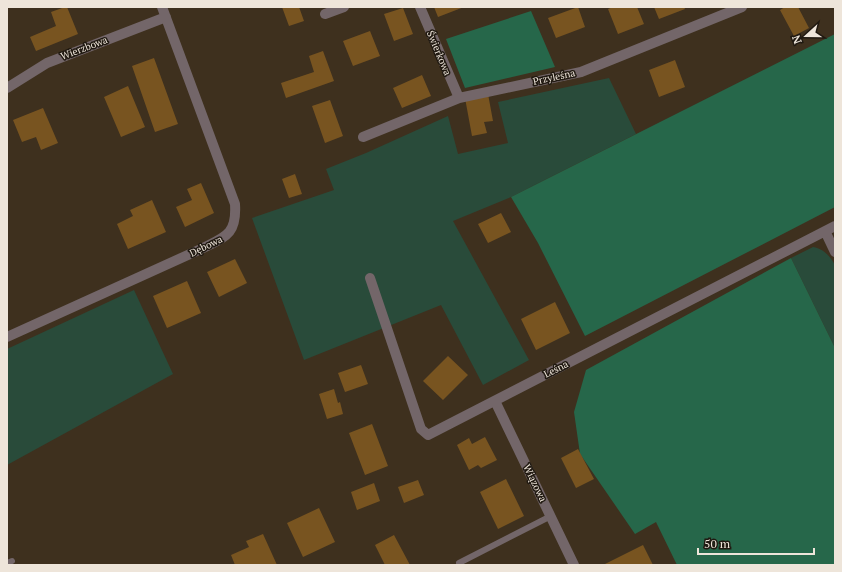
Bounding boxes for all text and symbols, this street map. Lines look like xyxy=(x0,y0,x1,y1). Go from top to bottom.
north arrow xyxy=(786,16,826,56)
street label: Świerkowa xyxy=(424,29,454,77)
street label: Wierzbowa xyxy=(59,33,109,63)
text: N xyxy=(788,33,805,46)
street label: Przyleśna xyxy=(532,66,576,88)
street label: Dębowa xyxy=(187,232,225,260)
street label: Leśna xyxy=(542,357,570,381)
street label: Wiązowa xyxy=(520,462,550,504)
scale bar xyxy=(698,530,814,556)
text: 50 m xyxy=(704,536,731,551)

